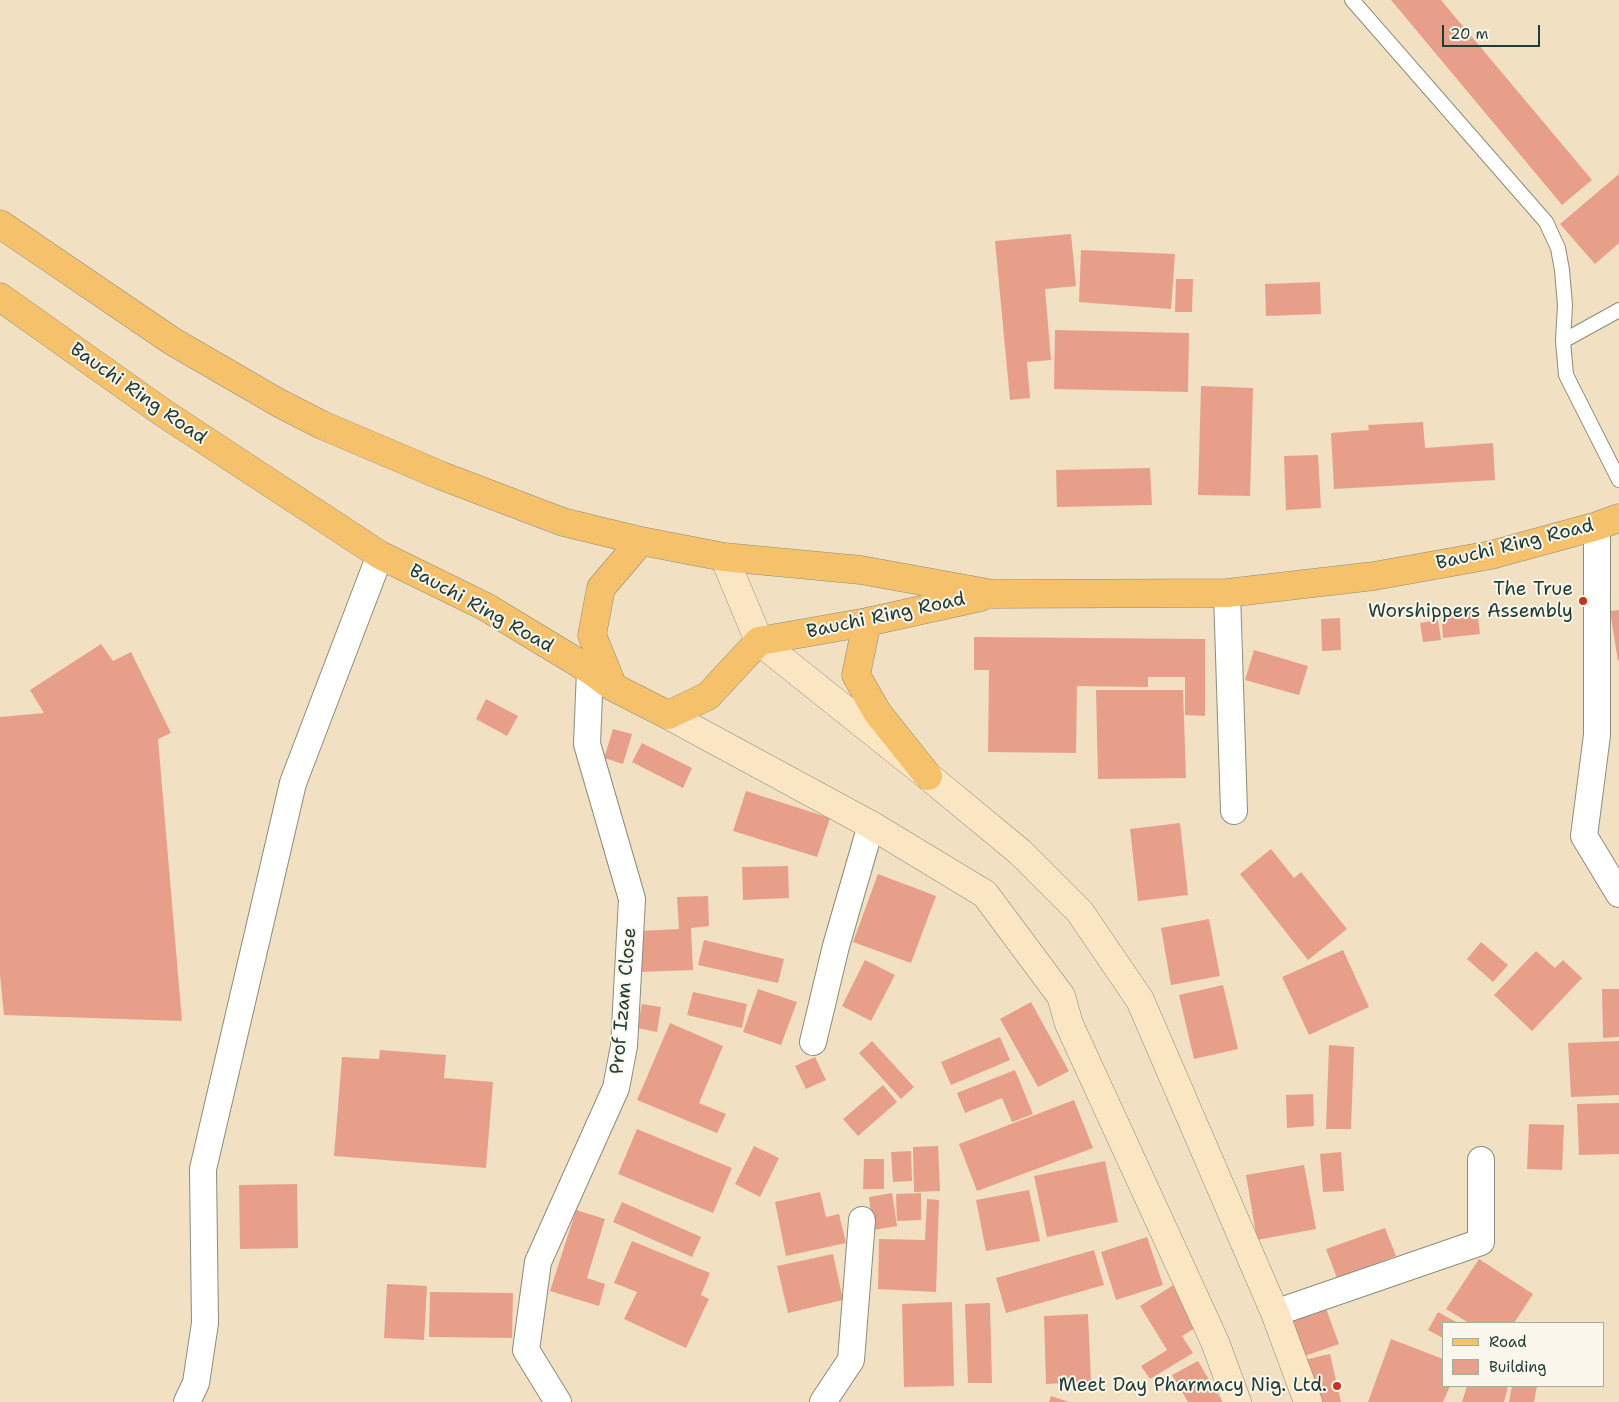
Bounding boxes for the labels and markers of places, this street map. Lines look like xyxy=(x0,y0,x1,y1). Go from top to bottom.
place label: The True Worshippers Assembly xyxy=(1368,579,1573,623)
marker: The True Worshippers Assembly xyxy=(1577,595,1589,607)
place label: Meet Day Pharmacy Nig. Ltd. xyxy=(1059,1375,1327,1397)
marker: Meet Day Pharmacy Nig. Ltd. xyxy=(1331,1380,1343,1392)

